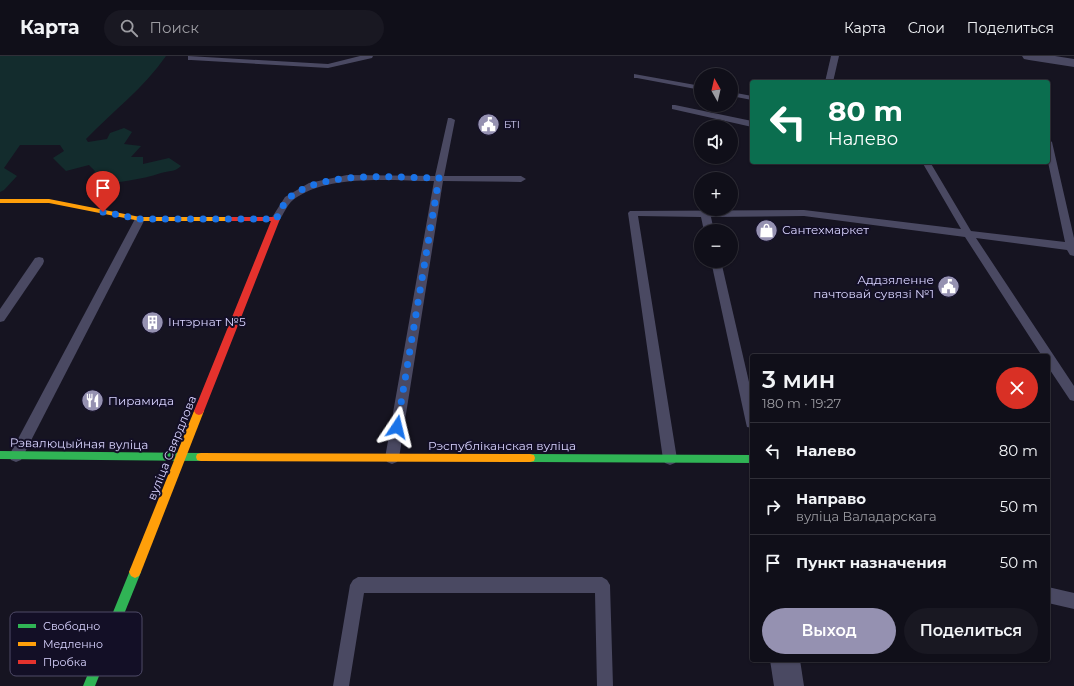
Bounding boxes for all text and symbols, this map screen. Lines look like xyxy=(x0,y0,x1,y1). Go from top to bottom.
search box xyxy=(104,10,384,46)
text: Карта xyxy=(20,16,80,39)
icon: search xyxy=(118,17,140,39)
text: Поиск xyxy=(150,18,199,37)
text: Карта xyxy=(844,19,886,37)
text: Слои xyxy=(908,19,945,37)
text: Поделиться xyxy=(967,19,1054,37)
north arrow xyxy=(694,68,738,112)
map controls xyxy=(694,68,738,268)
text: 80 m xyxy=(828,94,903,128)
icon: left xyxy=(762,96,814,148)
public building icon: БТІ xyxy=(475,111,501,137)
place label: БТІ xyxy=(504,118,520,131)
button: sound xyxy=(694,120,738,164)
text: Налево xyxy=(828,128,898,150)
pin xyxy=(86,171,120,212)
button: + xyxy=(694,172,738,216)
icon: arrive xyxy=(92,177,114,199)
shop icon: Сантехмаркет xyxy=(754,217,780,243)
place label: Сантехмаркет xyxy=(782,222,869,237)
button: − xyxy=(694,224,738,268)
place label: Аддзяленне пачтовай сувязі №1 xyxy=(813,272,934,301)
public building icon: Аддзяленне пачтовай сувязі №1 xyxy=(936,274,962,300)
building icon: Інтэрнат №5 xyxy=(140,309,166,335)
place label: Інтэрнат №5 xyxy=(168,314,246,329)
text: 3 мин xyxy=(762,365,835,394)
button: close xyxy=(996,367,1038,409)
restaurant icon: Пирамида xyxy=(79,388,105,414)
place label: Пирамида xyxy=(108,393,174,408)
street label: вуліца Свярдлова xyxy=(144,393,199,502)
text: 180 m · 19:27 xyxy=(762,395,841,411)
position arrow xyxy=(376,406,418,448)
street label: Рэвалюцыйная вуліца xyxy=(10,435,148,452)
street label: Рэспубліканская вуліца xyxy=(428,438,576,453)
icon: left xyxy=(762,440,784,462)
text: Налево xyxy=(796,441,856,460)
text: 80 m xyxy=(999,441,1038,460)
text: Направо xyxy=(796,489,866,508)
icon: right xyxy=(762,496,784,518)
text: 50 m xyxy=(1000,497,1038,516)
text: вуліца Валадарскага xyxy=(796,508,937,524)
icon: arrive xyxy=(762,552,784,574)
text: Пункт назначения xyxy=(796,553,947,572)
text: 50 m xyxy=(1000,553,1038,572)
button: Выход xyxy=(762,608,896,654)
button: Поделиться xyxy=(904,608,1038,654)
legend xyxy=(10,612,142,676)
text: Свободно xyxy=(43,619,100,633)
text: Медленно xyxy=(43,637,103,651)
text: Пробка xyxy=(43,655,87,669)

